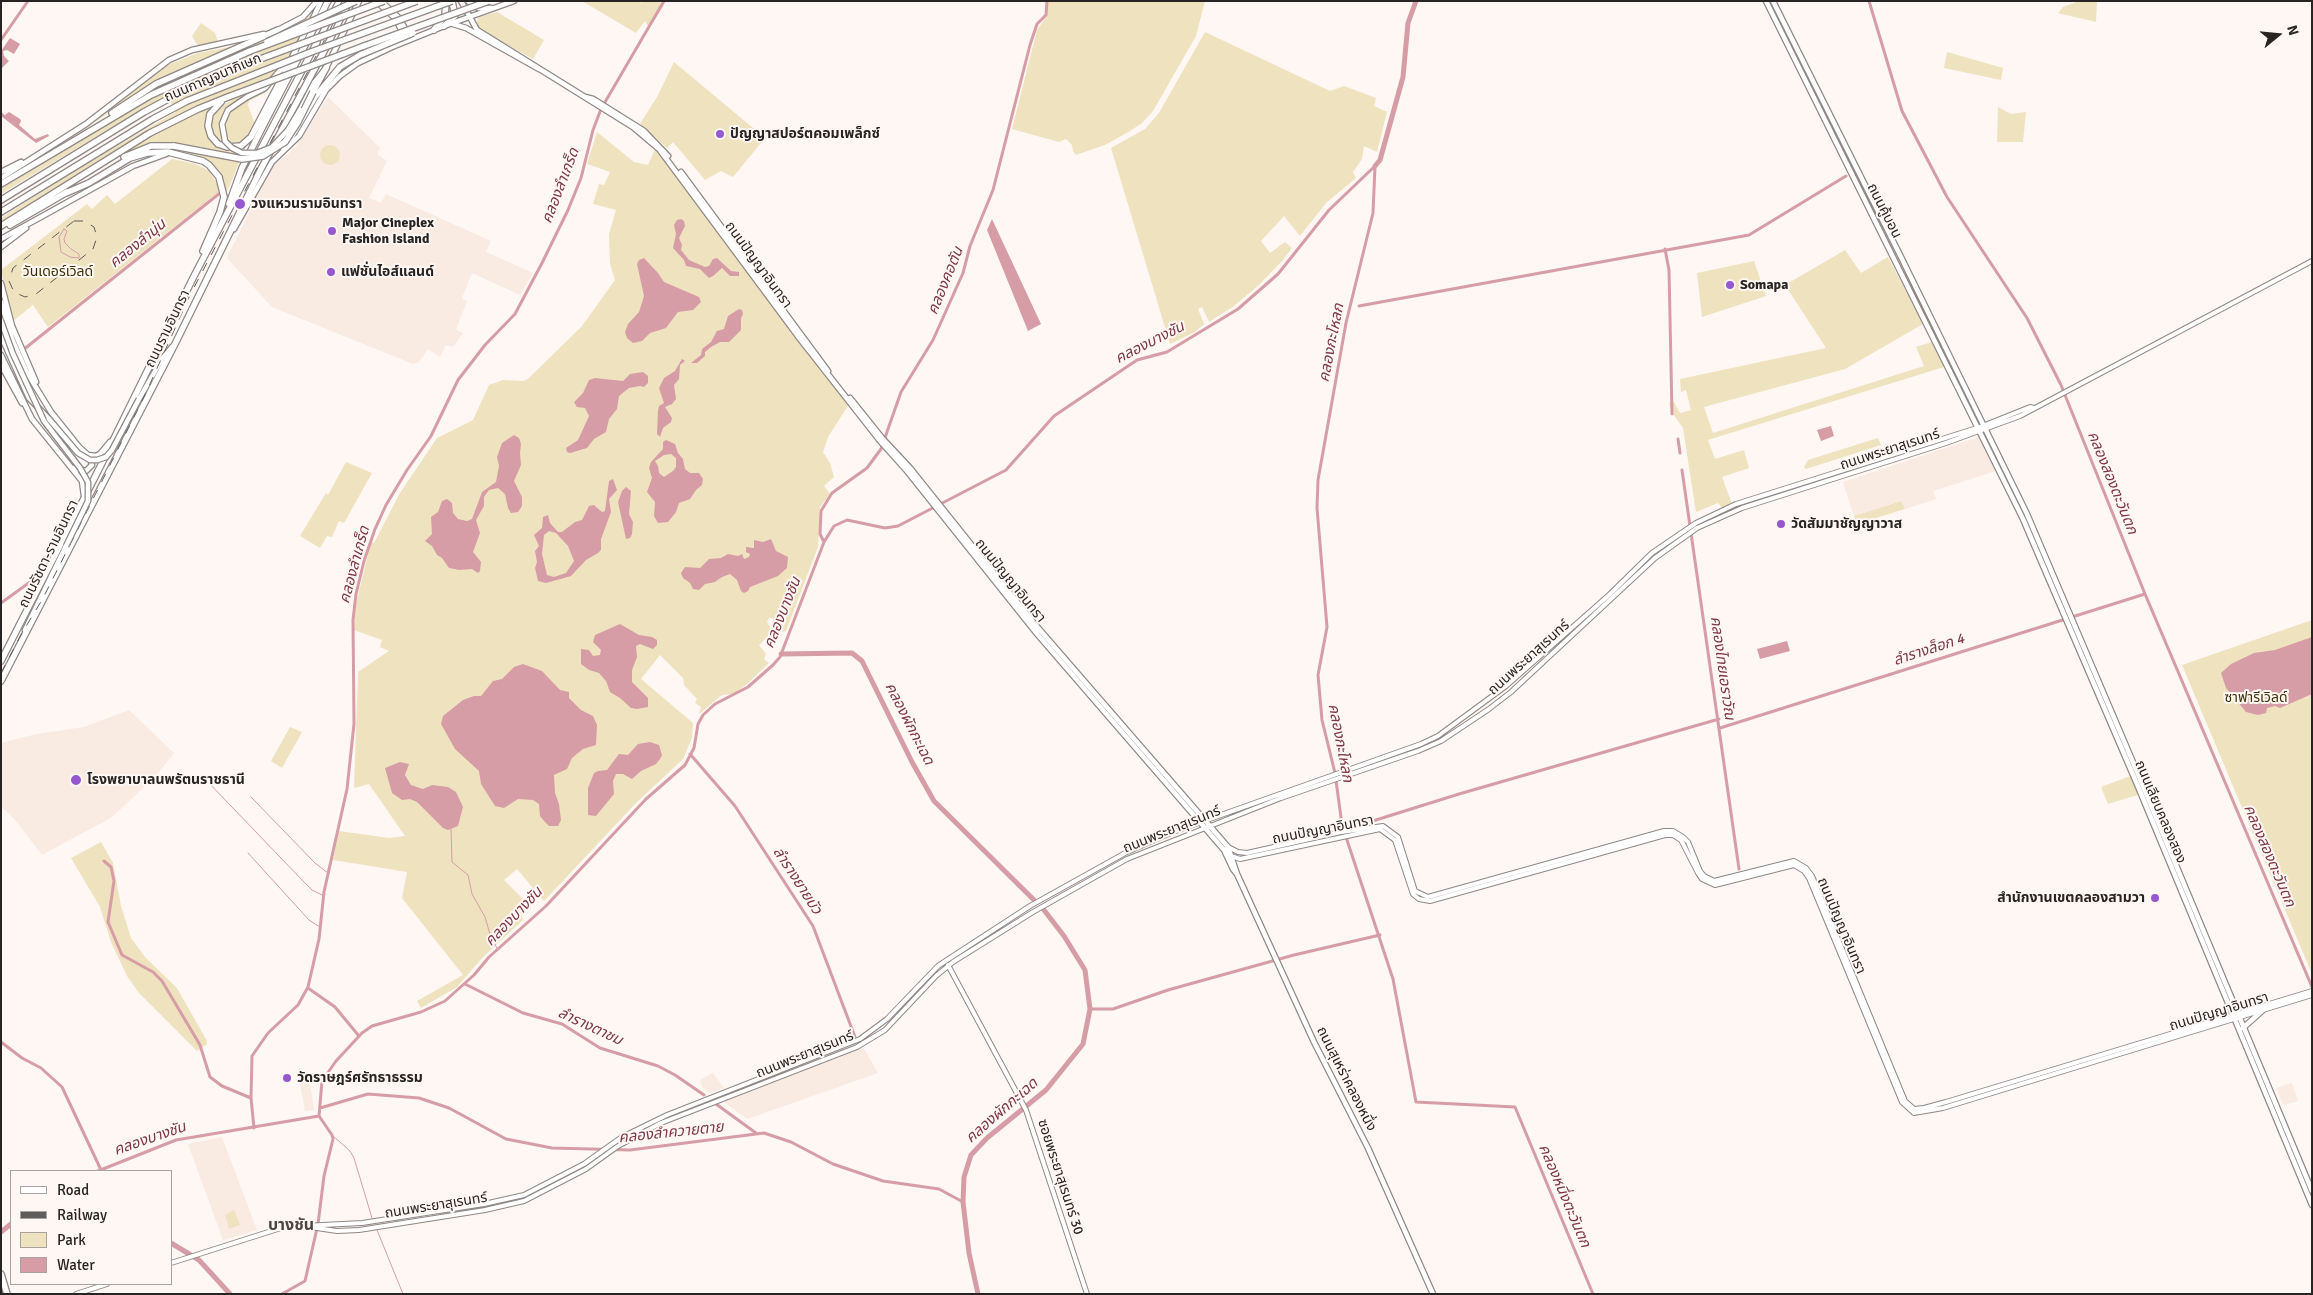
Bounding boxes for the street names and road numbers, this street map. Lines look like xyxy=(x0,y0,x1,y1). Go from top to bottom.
street label: ถนนกาญจนาภิเษก xyxy=(162,50,264,106)
street label: ถนนคู้บอน xyxy=(1863,181,1905,241)
street label: ถนนปัญญาอินทรา xyxy=(721,218,795,312)
street label: ถนนรามอินทรา xyxy=(142,287,194,371)
street label: ถนนพระยาสุเรนทร์ xyxy=(1838,426,1942,474)
street label: ถนนรัชดา-รามอินทรา xyxy=(16,497,82,611)
street label: ถนนปัญญาอินทรา xyxy=(971,536,1049,626)
street label: ถนนพระยาสุเรนทร์ xyxy=(1485,617,1573,699)
street label: ถนนเลียบคลองสอง xyxy=(2131,758,2189,866)
street label: ถนนพระยาสุเรนทร์ xyxy=(1121,803,1223,857)
street label: ถนนปัญญาอินทรา xyxy=(1271,812,1375,848)
street label: ถนนปัญญาอินทรา xyxy=(1813,875,1869,977)
street label: ถนนปัญญาอินทรา xyxy=(2167,989,2271,1035)
street label: ถนนสุเหร่าคลองหนึ่ง xyxy=(1312,1024,1380,1134)
street label: ถนนพระยาสุเรนทร์ xyxy=(754,1028,856,1082)
street label: ซอยพระยาสุเรนทร์ 30 xyxy=(1033,1117,1087,1237)
street label: ถนนพระยาสุเรนทร์ xyxy=(383,1190,489,1222)

